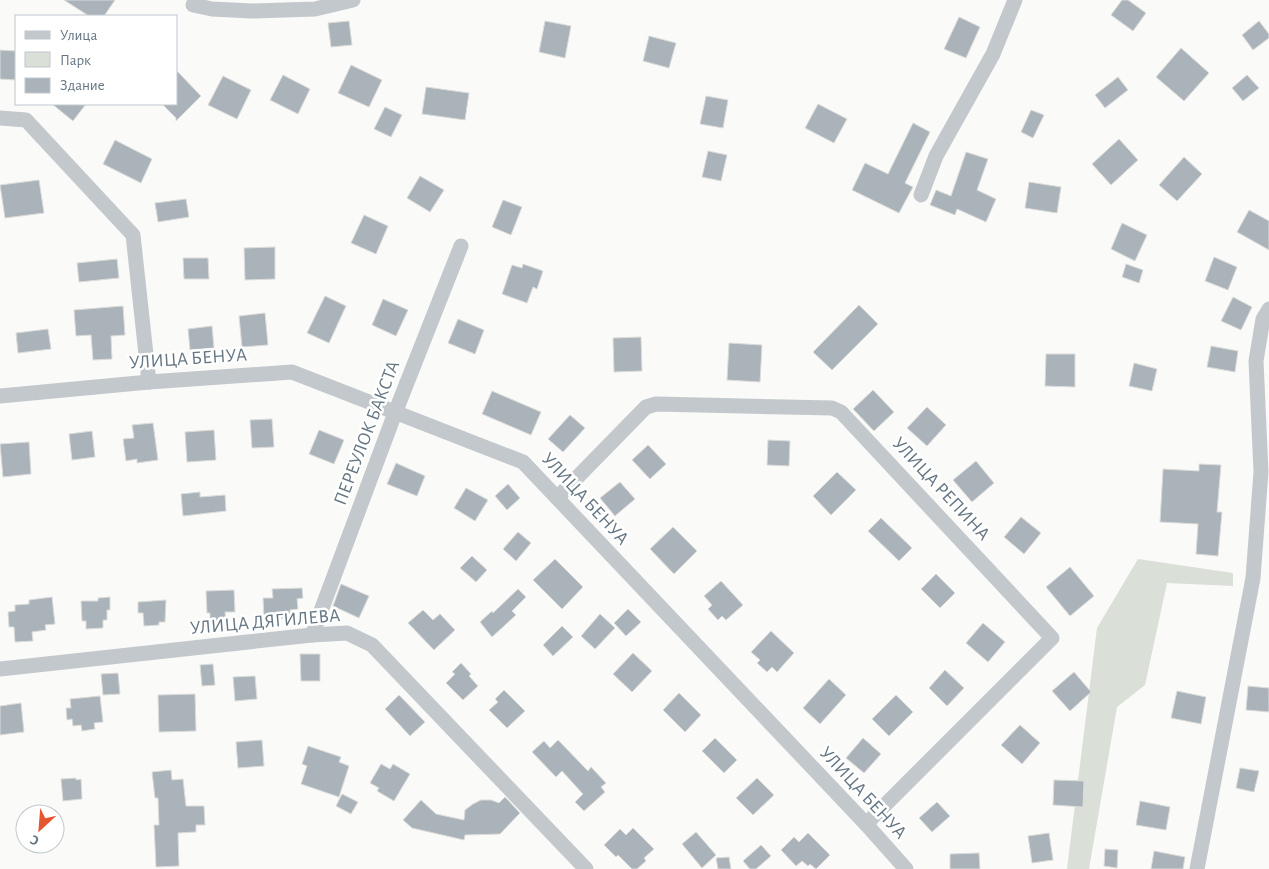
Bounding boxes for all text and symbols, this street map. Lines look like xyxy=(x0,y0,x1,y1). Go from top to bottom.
legend xyxy=(15,15,178,105)
text: Улица xyxy=(60,28,97,43)
text: Парк xyxy=(60,53,91,68)
text: Здание xyxy=(60,78,105,93)
street label: УЛИЦА БЕНУА xyxy=(128,345,248,373)
street label: ПЕРЕУЛОК БАКСТА xyxy=(331,358,403,508)
street label: УЛИЦА РЕПИНА xyxy=(889,434,993,544)
street label: УЛИЦА БЕНУА xyxy=(538,449,632,549)
street label: УЛИЦА ДЯГИЛЕВА xyxy=(189,606,341,638)
street label: УЛИЦА БЕНУА xyxy=(816,743,910,843)
north arrow xyxy=(15,804,65,854)
text: С xyxy=(28,832,41,848)

